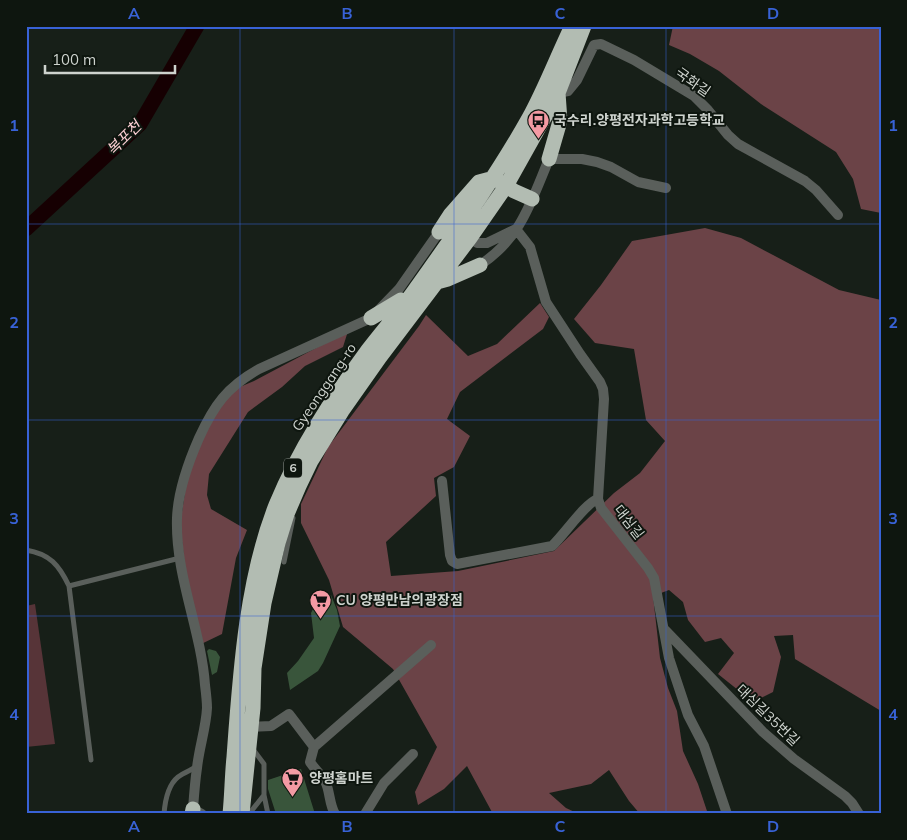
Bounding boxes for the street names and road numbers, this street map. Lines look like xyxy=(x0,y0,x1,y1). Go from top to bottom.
street label: 국화길 xyxy=(672,64,714,100)
street label: Gyeonggang-ro xyxy=(288,340,360,434)
road number: 6 xyxy=(284,458,302,478)
street label: 대심길 xyxy=(610,501,648,543)
street label: 대심길35번길 xyxy=(733,680,803,750)

